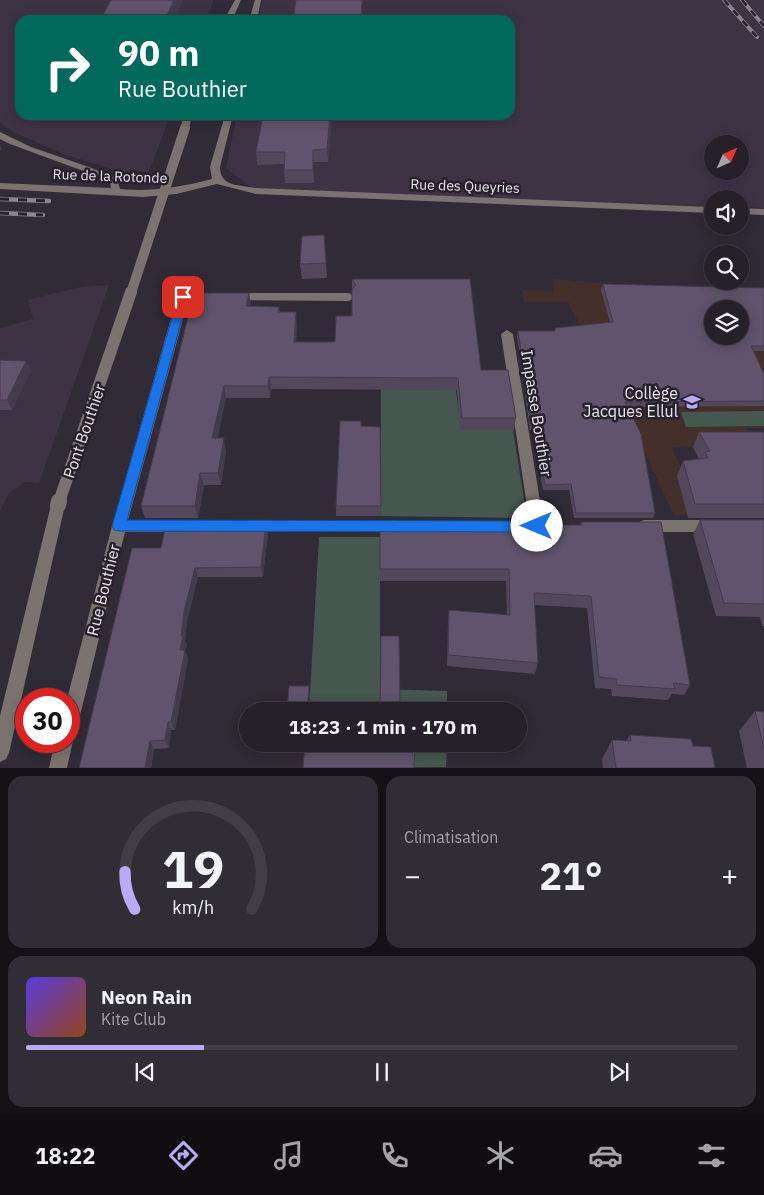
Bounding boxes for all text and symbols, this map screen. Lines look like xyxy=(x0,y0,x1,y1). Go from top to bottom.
text: 90 m xyxy=(118,30,200,76)
icon: right xyxy=(35,35,100,100)
text: Rue Bouthier xyxy=(118,74,247,103)
north arrow xyxy=(704,135,749,180)
map controls xyxy=(704,135,749,345)
street label: Rue de la Rotonde xyxy=(52,165,168,187)
street label: Rue des Queyries xyxy=(410,175,520,197)
button: sound xyxy=(704,190,749,235)
button: search xyxy=(704,245,749,290)
pin xyxy=(162,276,204,318)
icon: arrive xyxy=(169,283,197,311)
button: layers xyxy=(704,300,749,345)
street label: Impasse Bouthier xyxy=(517,348,557,478)
street label: Pont Bouthier xyxy=(58,381,110,481)
place label: Collège Jacques Ellul xyxy=(583,383,678,421)
school or university icon: Collège Jacques Ellul xyxy=(682,392,702,412)
position arrow xyxy=(510,499,562,551)
street label: Rue Bouthier xyxy=(82,542,124,638)
speed limit sign: 30 xyxy=(15,688,80,753)
text: 18:23 · 1 min · 170 m xyxy=(289,715,477,739)
text: Climatisation xyxy=(404,827,498,847)
text: 19 xyxy=(162,835,224,902)
text: 21° xyxy=(539,851,603,900)
text: − xyxy=(404,857,421,894)
text: + xyxy=(721,857,738,894)
text: km/h xyxy=(172,896,214,919)
text: Neon Rain xyxy=(101,985,192,1009)
text: Kite Club xyxy=(101,1009,166,1029)
icon: previous xyxy=(131,1058,159,1086)
icon: pause xyxy=(368,1058,396,1086)
icon: next xyxy=(605,1058,633,1086)
icon: directions xyxy=(166,1138,201,1173)
icon: music xyxy=(271,1138,306,1173)
icon: phone xyxy=(377,1138,412,1173)
icon: climate xyxy=(483,1138,518,1173)
icon: car xyxy=(588,1138,623,1173)
icon: filters xyxy=(694,1138,729,1173)
text: 18:22 xyxy=(35,1141,95,1170)

